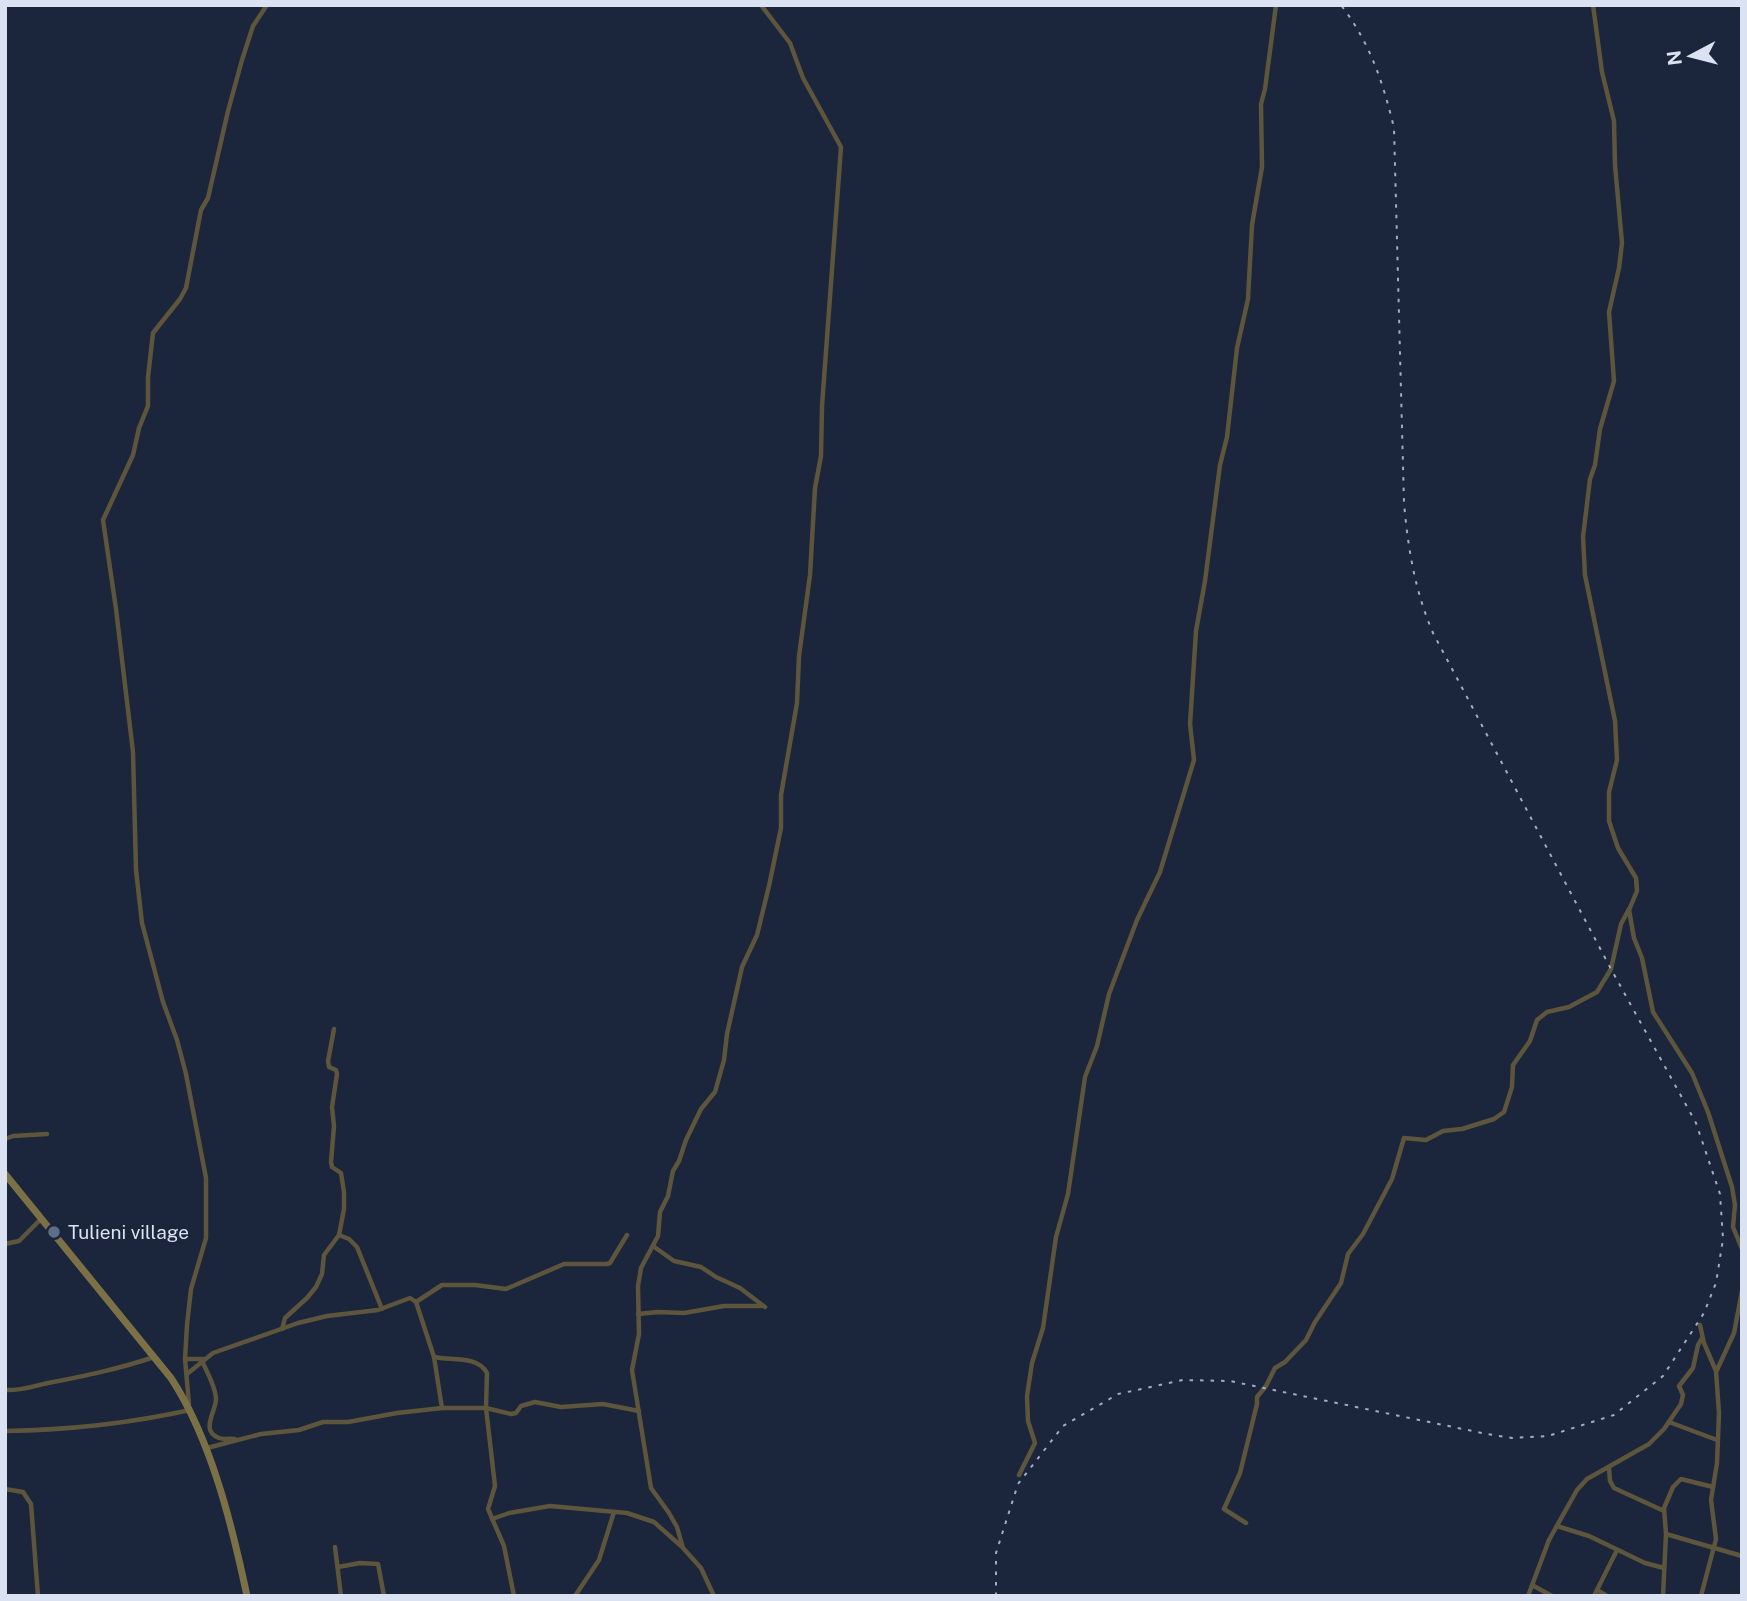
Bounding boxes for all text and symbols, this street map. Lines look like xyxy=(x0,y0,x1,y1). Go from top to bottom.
north arrow xyxy=(1656,21,1726,91)
text: N xyxy=(1662,49,1686,67)
place label: Tulieni village xyxy=(68,1221,189,1243)
marker: Tulieni village xyxy=(46,1224,62,1240)

